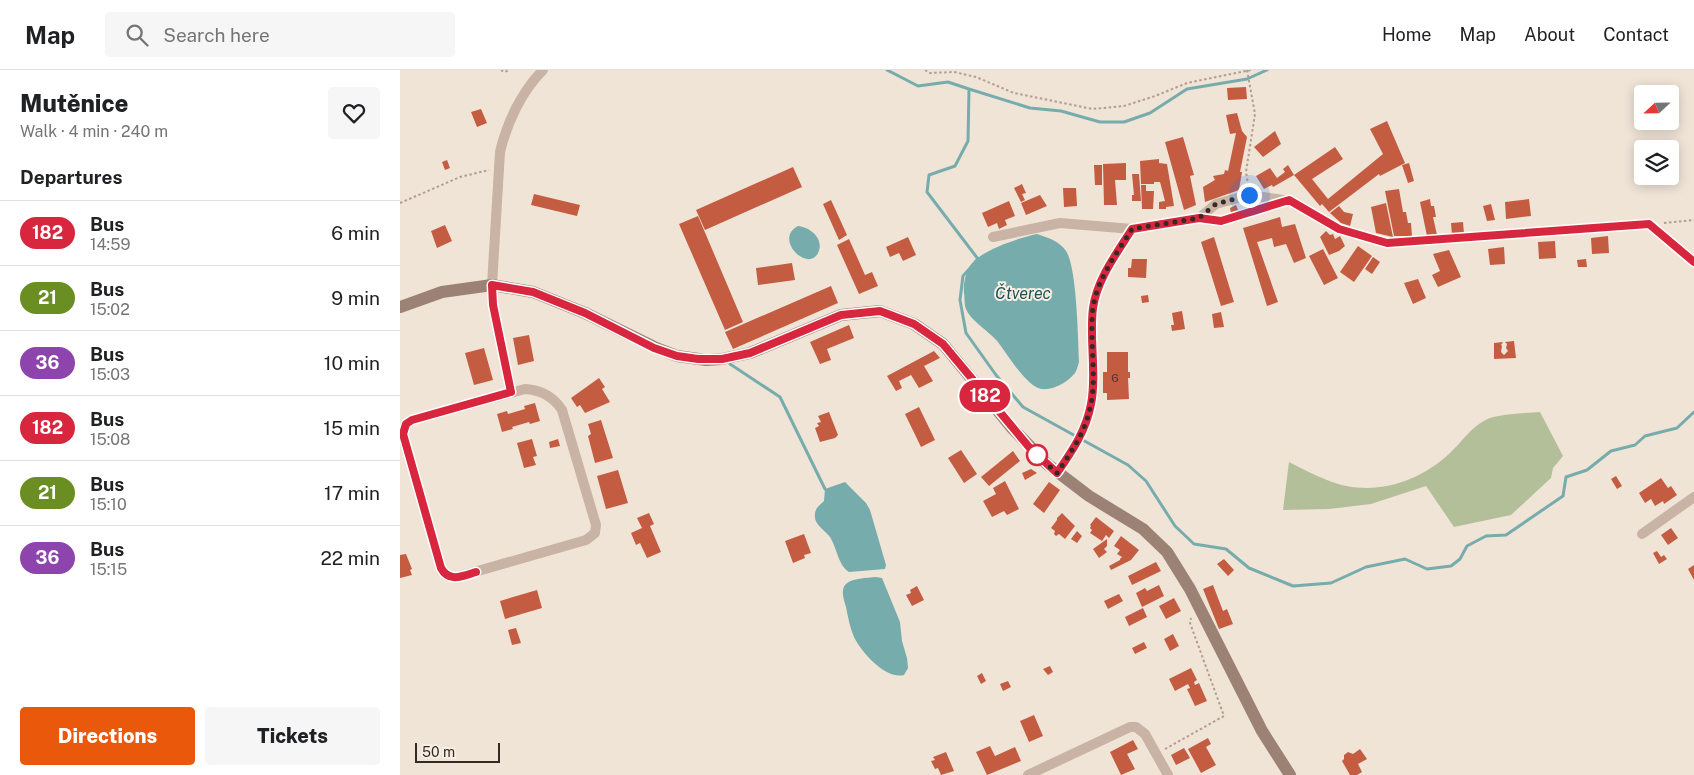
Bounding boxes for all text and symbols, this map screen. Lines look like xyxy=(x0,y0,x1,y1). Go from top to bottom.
search box xyxy=(105,12,455,57)
text: Map xyxy=(25,21,75,49)
icon: search xyxy=(123,21,151,49)
text: Search here xyxy=(163,24,270,46)
text: Home xyxy=(1382,24,1432,45)
text: Map xyxy=(1460,24,1496,45)
text: About xyxy=(1524,24,1575,45)
text: Contact xyxy=(1603,24,1669,45)
north arrow xyxy=(1634,85,1679,130)
map controls xyxy=(1634,85,1679,185)
button: heart xyxy=(328,87,380,139)
text: Mutěnice xyxy=(20,89,129,117)
text: Walk · 4 min · 240 m xyxy=(20,122,168,141)
button: layers xyxy=(1634,140,1679,185)
text: Departures xyxy=(20,166,123,188)
your location xyxy=(1237,183,1262,208)
text: Bus xyxy=(90,213,124,235)
text: 182 xyxy=(32,222,63,243)
text: 6 min xyxy=(331,222,380,244)
text: 14:59 xyxy=(90,235,130,254)
text: Bus xyxy=(90,278,124,300)
water label: Čtverec xyxy=(995,283,1051,303)
text: 21 xyxy=(38,287,57,308)
text: 9 min xyxy=(331,287,380,309)
text: 15:02 xyxy=(90,300,130,319)
text: Bus xyxy=(90,343,124,365)
text: 36 xyxy=(36,352,59,373)
text: 10 min xyxy=(324,352,380,374)
text: 15:03 xyxy=(90,365,130,384)
house number: 6 xyxy=(1111,371,1119,385)
line badge: 182 xyxy=(956,380,1014,412)
text: 182 xyxy=(969,385,1001,406)
text: Bus xyxy=(90,408,124,430)
text: 182 xyxy=(32,417,63,438)
text: 15 min xyxy=(323,417,380,439)
text: 15:08 xyxy=(90,430,130,449)
unlabelled marker xyxy=(1026,444,1048,466)
text: Bus xyxy=(90,473,124,495)
text: 21 xyxy=(38,482,57,503)
text: 17 min xyxy=(324,482,380,504)
text: 15:10 xyxy=(90,495,127,514)
text: Bus xyxy=(90,538,124,560)
text: 36 xyxy=(36,547,59,568)
text: 22 min xyxy=(321,547,380,569)
text: 15:15 xyxy=(90,560,127,579)
button: Directions xyxy=(20,707,195,765)
button: Tickets xyxy=(205,707,380,765)
scale bar xyxy=(415,740,500,763)
text: 50 m xyxy=(422,744,455,760)

